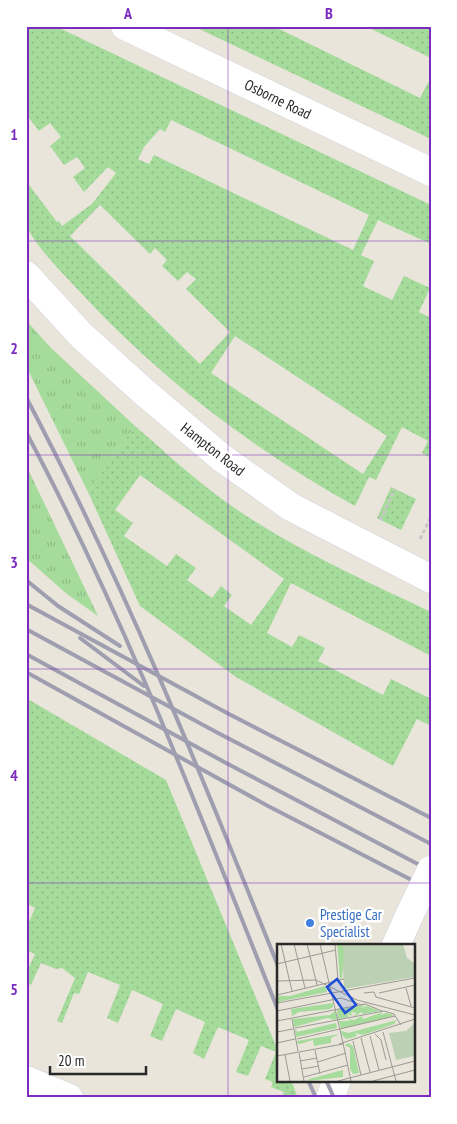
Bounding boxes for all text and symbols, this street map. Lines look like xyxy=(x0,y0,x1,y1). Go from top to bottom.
text: A xyxy=(123,3,133,23)
text: B xyxy=(325,3,333,23)
street label: Osborne Road xyxy=(241,75,315,123)
text: 1 xyxy=(10,124,18,144)
text: 2 xyxy=(10,338,18,358)
street label: Hampton Road xyxy=(177,418,249,480)
text: 3 xyxy=(10,552,18,572)
text: 4 xyxy=(10,765,18,785)
place label: Prestige Car Specialist xyxy=(320,905,383,941)
marker: Prestige Car Specialist xyxy=(304,917,316,929)
inset map xyxy=(277,944,414,1082)
text: 5 xyxy=(10,979,18,999)
scale bar xyxy=(50,1044,146,1076)
text: 20 m xyxy=(58,1051,84,1070)

